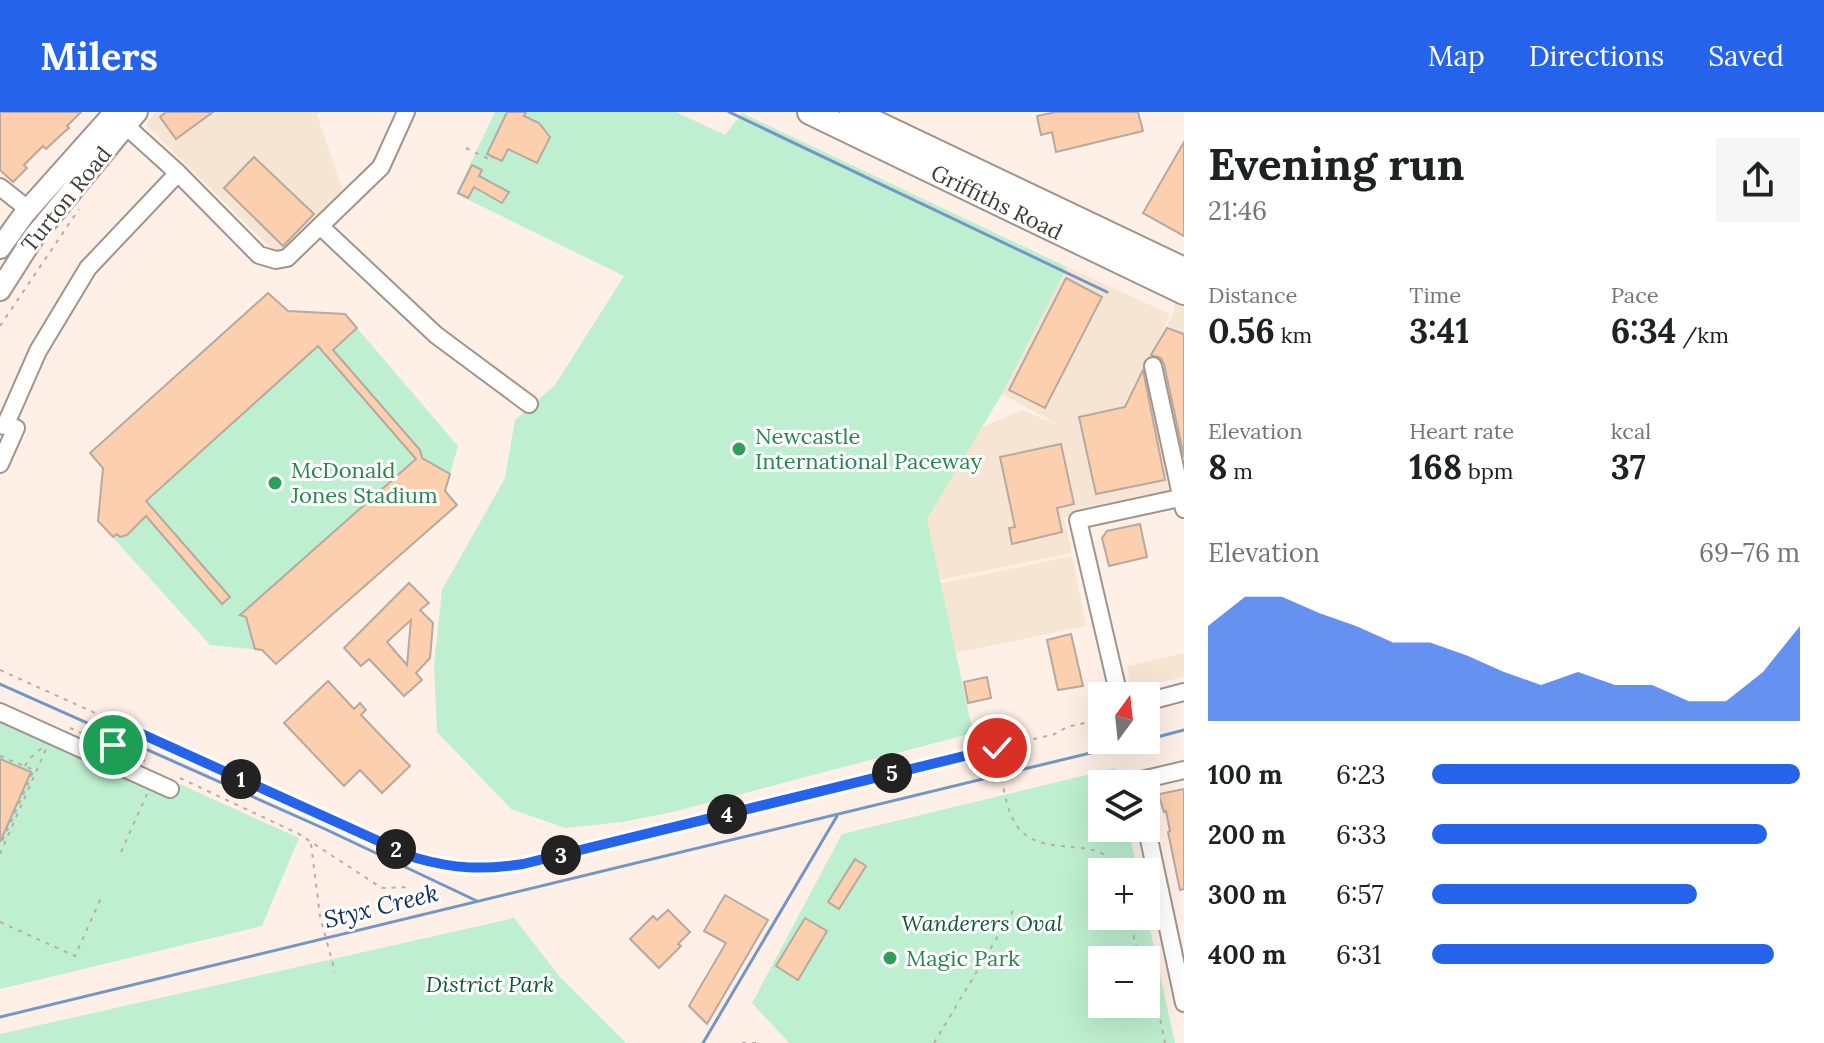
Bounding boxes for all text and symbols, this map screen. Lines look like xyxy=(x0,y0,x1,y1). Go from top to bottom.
text: Milers xyxy=(40,32,158,80)
text: Map xyxy=(1428,38,1485,74)
text: Directions xyxy=(1529,38,1664,74)
text: Saved xyxy=(1708,38,1784,74)
text: Evening run xyxy=(1208,136,1465,192)
button: share xyxy=(1716,138,1800,222)
street label: Turton Road xyxy=(15,140,117,258)
street label: Griffiths Road xyxy=(927,158,1067,246)
text: 21:46 xyxy=(1208,194,1267,227)
text: Distance xyxy=(1208,281,1298,309)
text: Time xyxy=(1409,281,1461,309)
text: Pace xyxy=(1611,281,1659,309)
text: 0.56 xyxy=(1208,309,1275,352)
text: 3:41 xyxy=(1409,309,1469,352)
text: 6:34 xyxy=(1611,309,1676,352)
text: km xyxy=(1275,321,1312,349)
text: /km xyxy=(1676,321,1729,349)
text: Elevation xyxy=(1208,417,1303,445)
text: Heart rate xyxy=(1409,417,1514,445)
text: kcal xyxy=(1611,417,1651,445)
place label: Newcastle International Paceway xyxy=(755,422,982,475)
marker: Newcastle International Paceway xyxy=(730,440,748,458)
text: 8 xyxy=(1208,445,1227,488)
text: 168 xyxy=(1409,445,1462,488)
text: 37 xyxy=(1611,445,1646,488)
place label: McDonald Jones Stadium xyxy=(290,456,438,509)
text: m xyxy=(1227,457,1253,485)
text: bpm xyxy=(1462,457,1514,485)
marker: McDonald Jones Stadium xyxy=(266,474,284,492)
text: Elevation xyxy=(1208,536,1320,569)
text: 69–76 m xyxy=(1699,536,1800,569)
north arrow xyxy=(1088,682,1160,754)
map controls xyxy=(1088,682,1160,1018)
pin xyxy=(79,711,147,779)
pin xyxy=(963,714,1031,782)
icon: arrive xyxy=(91,723,135,767)
icon: check xyxy=(975,726,1019,770)
pin: 5 xyxy=(872,753,912,793)
text: 100 m xyxy=(1208,758,1282,791)
text: 6:23 xyxy=(1336,758,1386,791)
pin: 1 xyxy=(221,759,261,799)
text: 5 xyxy=(886,759,898,787)
text: 1 xyxy=(237,765,245,793)
button: layers xyxy=(1088,770,1160,842)
pin: 4 xyxy=(707,794,747,834)
text: 4 xyxy=(721,800,733,828)
text: 200 m xyxy=(1208,818,1286,851)
text: 6:33 xyxy=(1336,818,1387,851)
pin: 2 xyxy=(376,829,416,869)
text: 2 xyxy=(390,835,402,863)
pin: 3 xyxy=(541,835,581,875)
text: 3 xyxy=(555,841,567,869)
button: + xyxy=(1088,858,1160,930)
water label: Styx Creek xyxy=(321,877,441,935)
text: 300 m xyxy=(1208,878,1286,911)
text: 6:57 xyxy=(1336,878,1384,911)
park label: Wanderers Oval xyxy=(901,909,1063,937)
text: 400 m xyxy=(1208,938,1286,971)
text: 6:31 xyxy=(1336,938,1381,971)
place label: Magic Park xyxy=(906,944,1020,972)
button: − xyxy=(1088,946,1160,1018)
marker: Magic Park xyxy=(881,949,899,967)
park label: District Park xyxy=(426,970,554,998)

